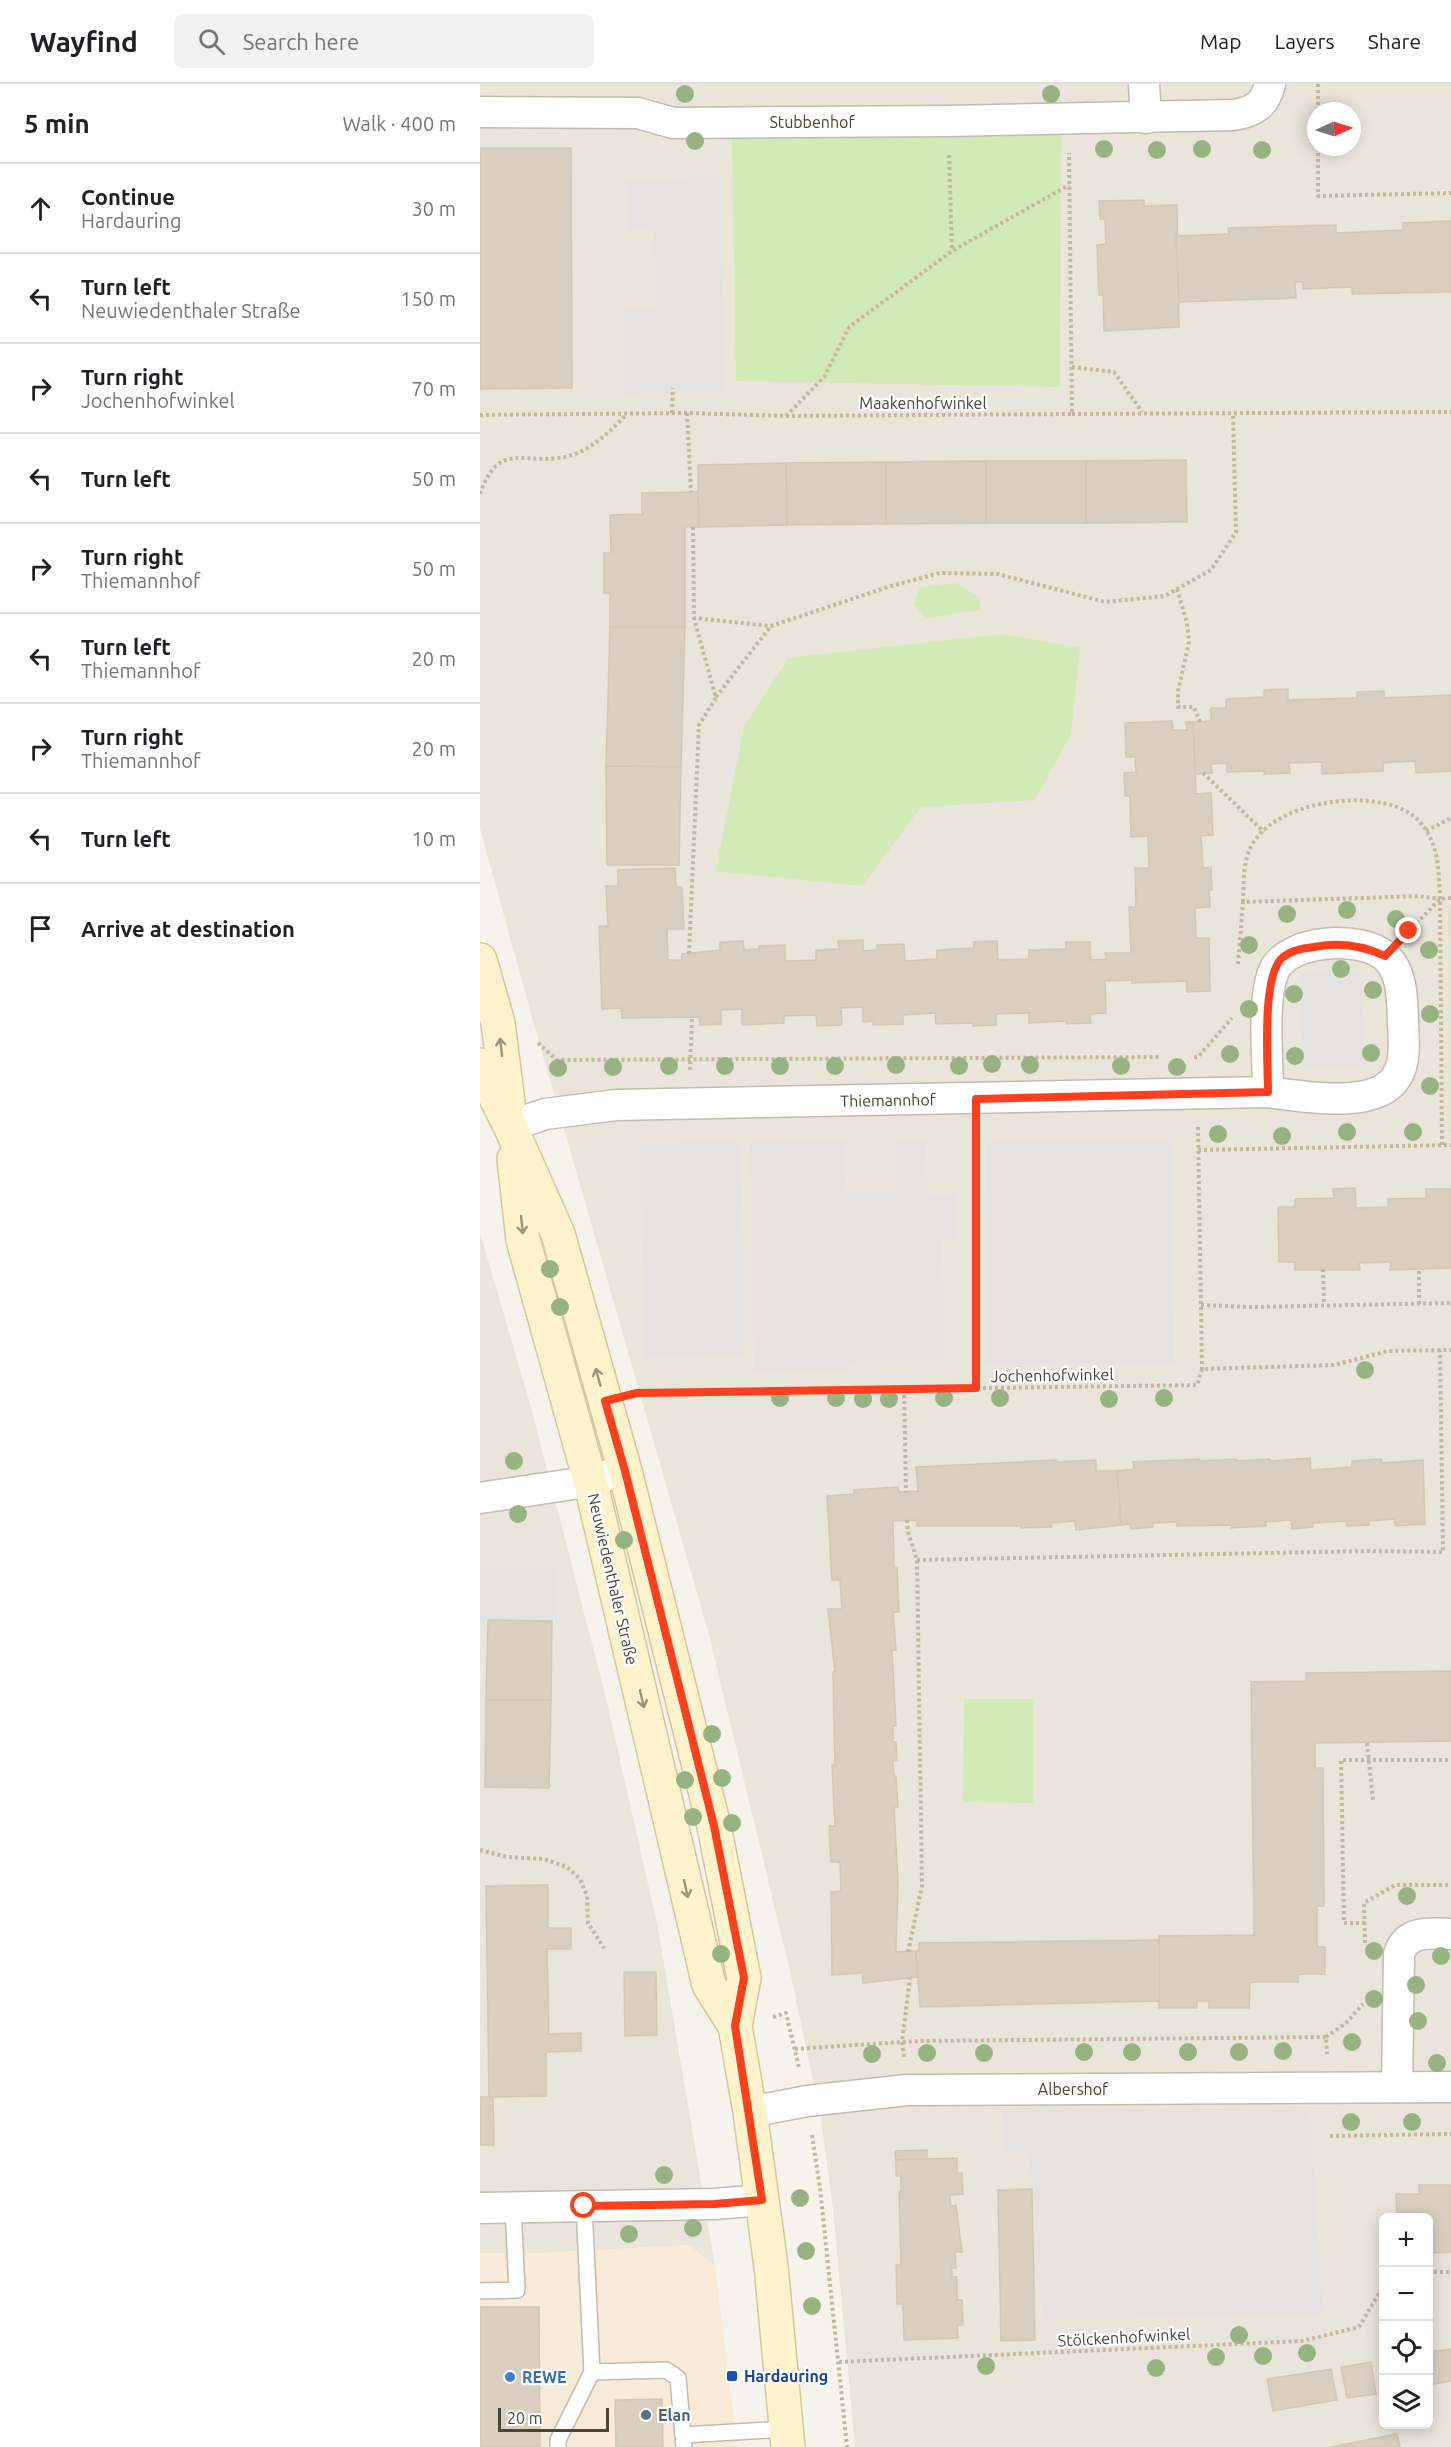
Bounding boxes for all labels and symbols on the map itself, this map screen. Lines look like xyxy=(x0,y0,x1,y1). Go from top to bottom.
north arrow xyxy=(1307,102,1361,156)
street label: Stubbenhof xyxy=(769,113,855,131)
street label: Maakenhofwinkel xyxy=(859,394,987,412)
route end xyxy=(1395,917,1421,943)
one-way arrow xyxy=(495,1037,506,1057)
street label: Thiemannhof xyxy=(840,1090,937,1110)
one-way arrow xyxy=(517,1215,528,1235)
street label: Jochenhofwinkel xyxy=(990,1365,1114,1385)
one-way arrow xyxy=(592,1368,603,1387)
street label: Neuwiedenthaler Straße xyxy=(584,1491,642,1667)
one-way arrow xyxy=(636,1690,648,1709)
one-way arrow xyxy=(681,1879,693,1898)
street label: Albershof xyxy=(1038,2080,1109,2098)
route start xyxy=(570,2192,596,2218)
street label: Stölckenhofwinkel xyxy=(1057,2325,1191,2349)
place label: Hardauring xyxy=(744,2367,828,2385)
place label: REWE xyxy=(522,2368,567,2386)
marker: Hardauring xyxy=(725,2369,739,2383)
marker: REWE xyxy=(503,2370,517,2384)
scale bar xyxy=(498,2405,609,2432)
place label: Elan xyxy=(658,2406,691,2424)
marker: Elan xyxy=(639,2408,653,2422)

